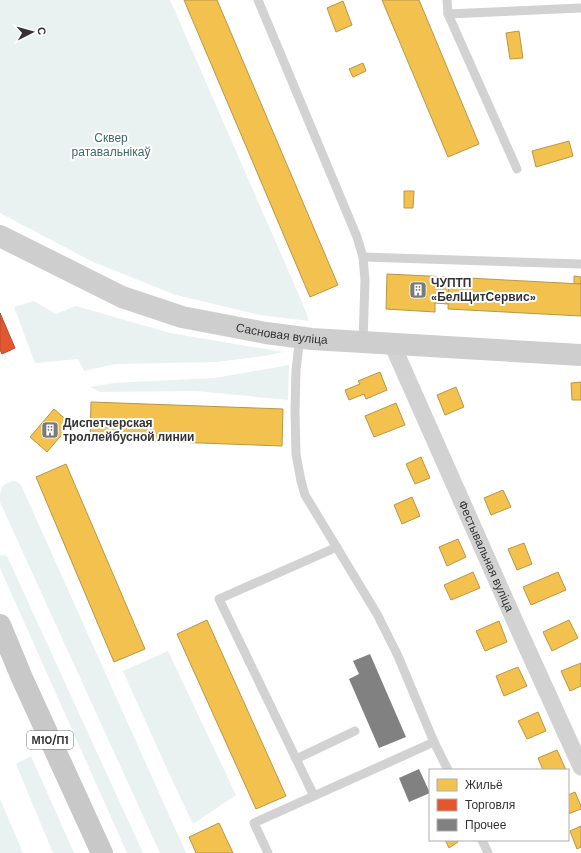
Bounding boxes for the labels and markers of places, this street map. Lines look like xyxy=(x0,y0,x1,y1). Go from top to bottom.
place label: ЧУПТП «БелЩитСервис» xyxy=(431,275,536,305)
building icon: ЧУПТП «БелЩитСервис» xyxy=(408,280,428,300)
place label: Диспетчерская троллейбусной линии xyxy=(63,415,194,445)
building icon: Диспетчерская троллейбусной линии xyxy=(40,420,60,440)

